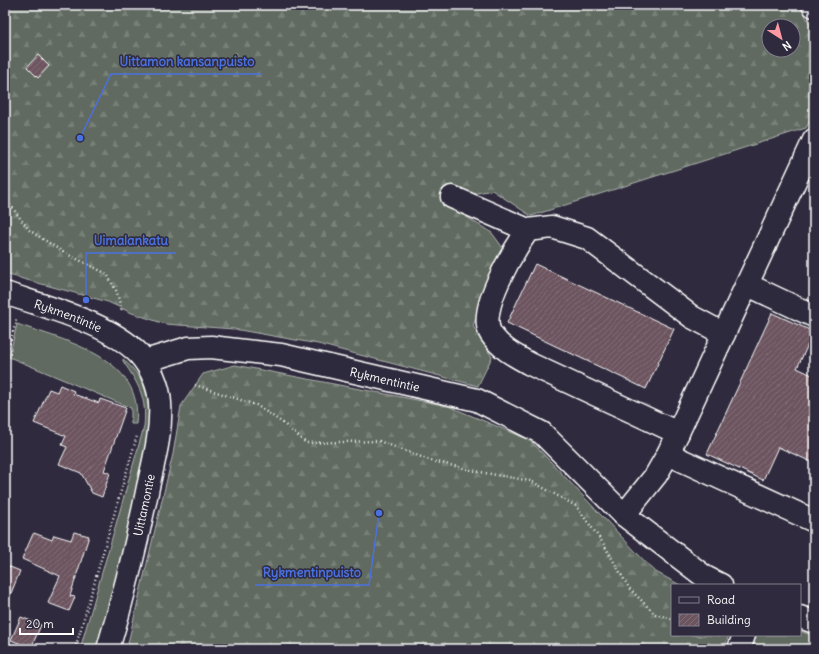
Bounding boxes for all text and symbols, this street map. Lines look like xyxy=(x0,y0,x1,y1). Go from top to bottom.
north arrow xyxy=(761,18,801,58)
text: N xyxy=(780,38,794,54)
callout: Uittamon kansanpuisto xyxy=(111,49,262,74)
text: Uittamon kansanpuisto xyxy=(119,53,255,70)
callout: Uimalankatu xyxy=(86,228,176,253)
text: Uimalankatu xyxy=(94,232,169,249)
street label: Rykmentintie xyxy=(33,296,105,335)
street label: Rykmentintie xyxy=(349,364,421,394)
street label: Uittamontie xyxy=(130,473,158,537)
callout: Rykmentinpuisto xyxy=(255,560,369,585)
text: Rykmentinpuisto xyxy=(263,564,361,581)
legend xyxy=(671,584,801,636)
text: Road xyxy=(707,592,735,607)
scale bar xyxy=(20,610,73,636)
text: Building xyxy=(707,612,751,627)
text: 20 m xyxy=(26,616,54,631)

